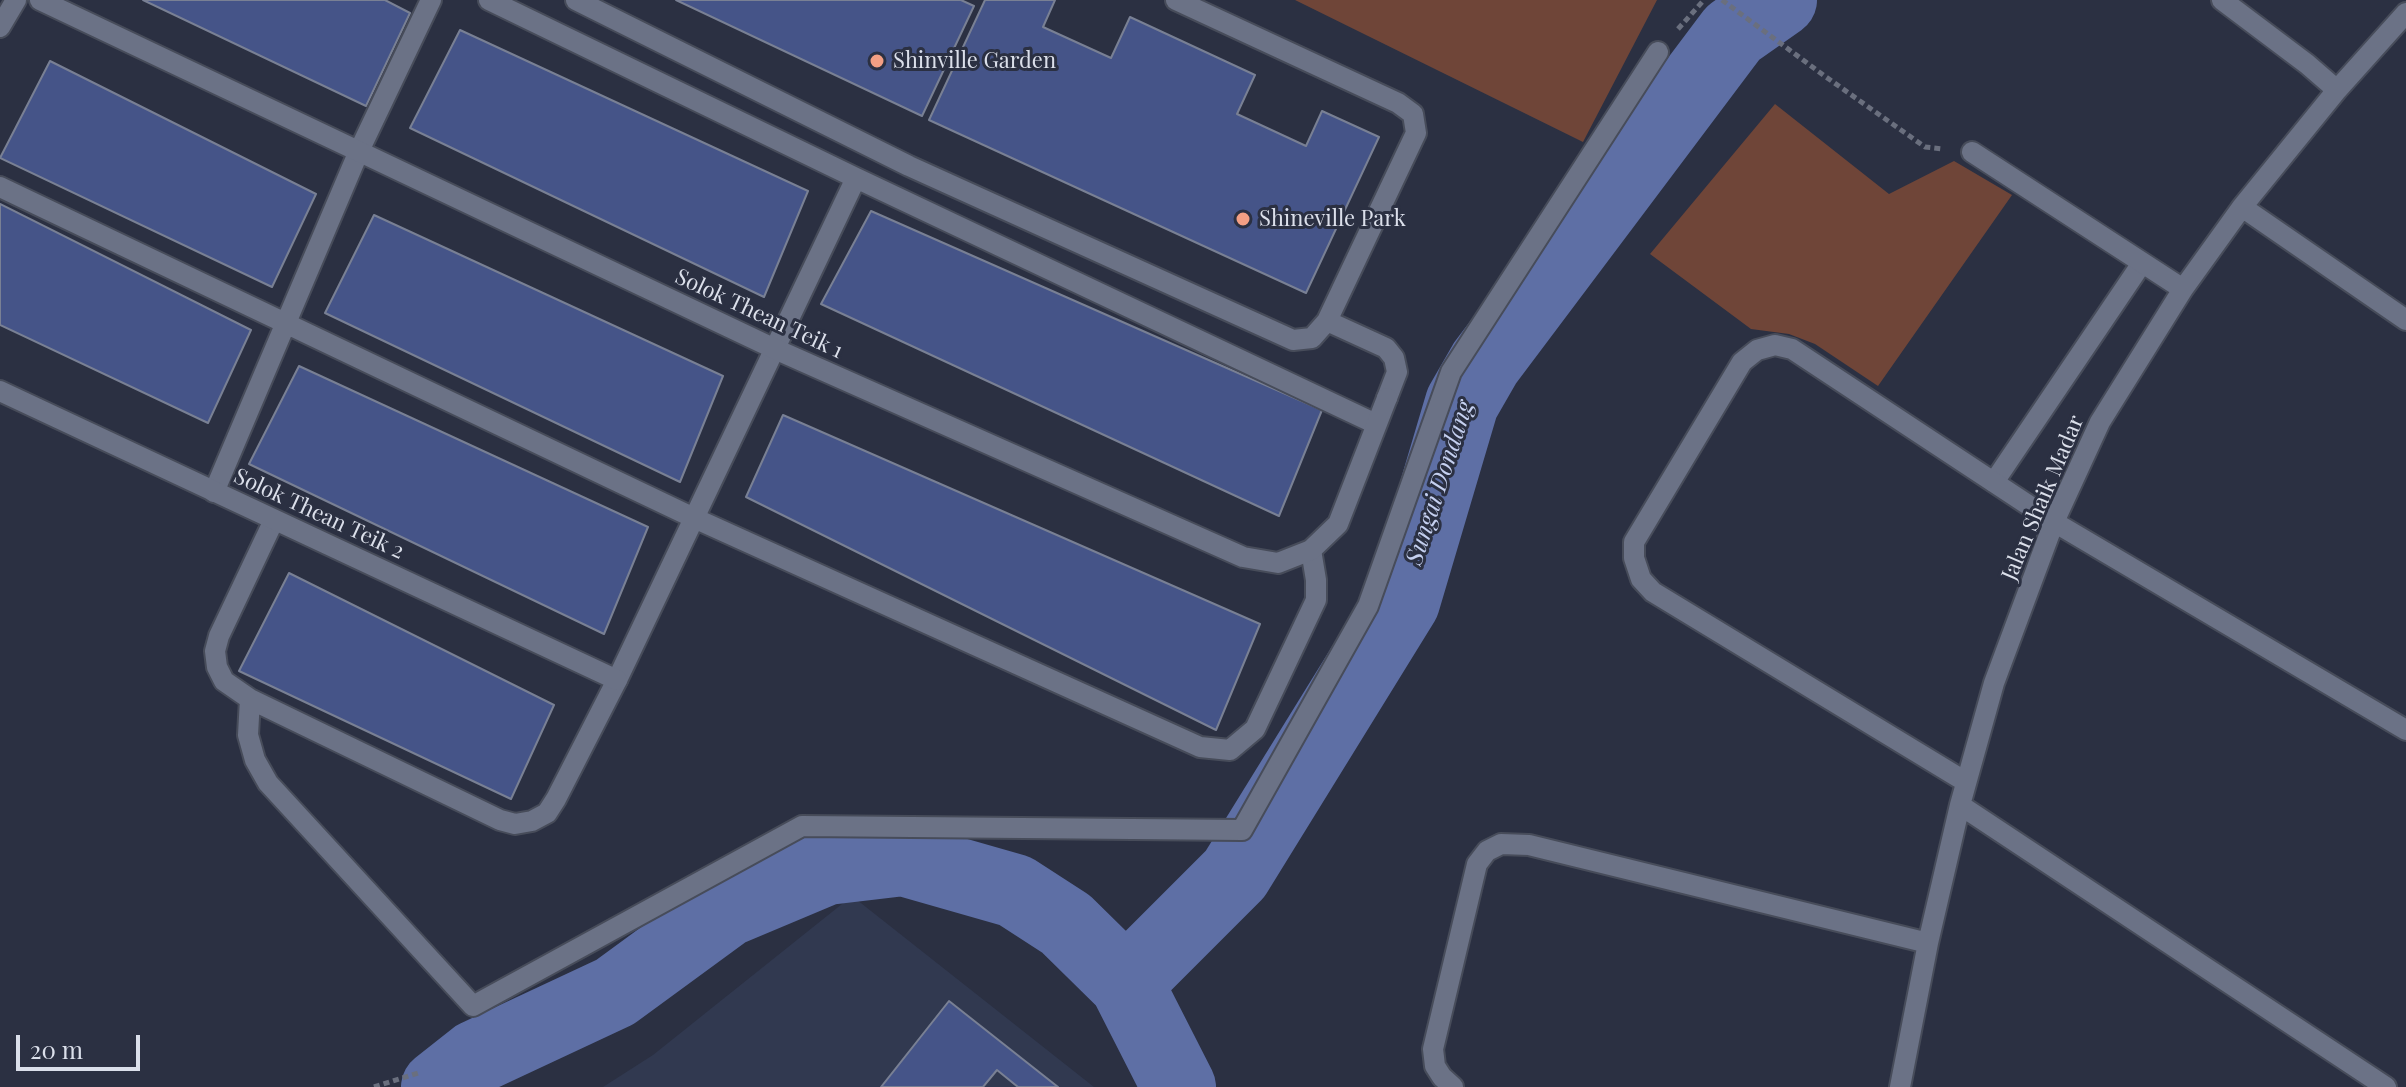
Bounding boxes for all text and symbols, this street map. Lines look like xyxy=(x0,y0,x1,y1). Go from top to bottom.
place label: Shinville Garden xyxy=(893,48,1056,74)
marker: Shinville Garden xyxy=(868,52,886,70)
place label: Shineville Park xyxy=(1259,206,1406,232)
marker: Shineville Park xyxy=(1234,210,1252,228)
street label: Solok Thean Teik 1 xyxy=(671,263,847,365)
water label: Sungai Dondang xyxy=(1400,397,1480,569)
street label: Jalan Shaik Madar xyxy=(1996,411,2090,585)
street label: Solok Thean Teik 2 xyxy=(230,463,408,565)
scale bar xyxy=(20,1019,144,1069)
text: 20 m xyxy=(30,1033,83,1065)

